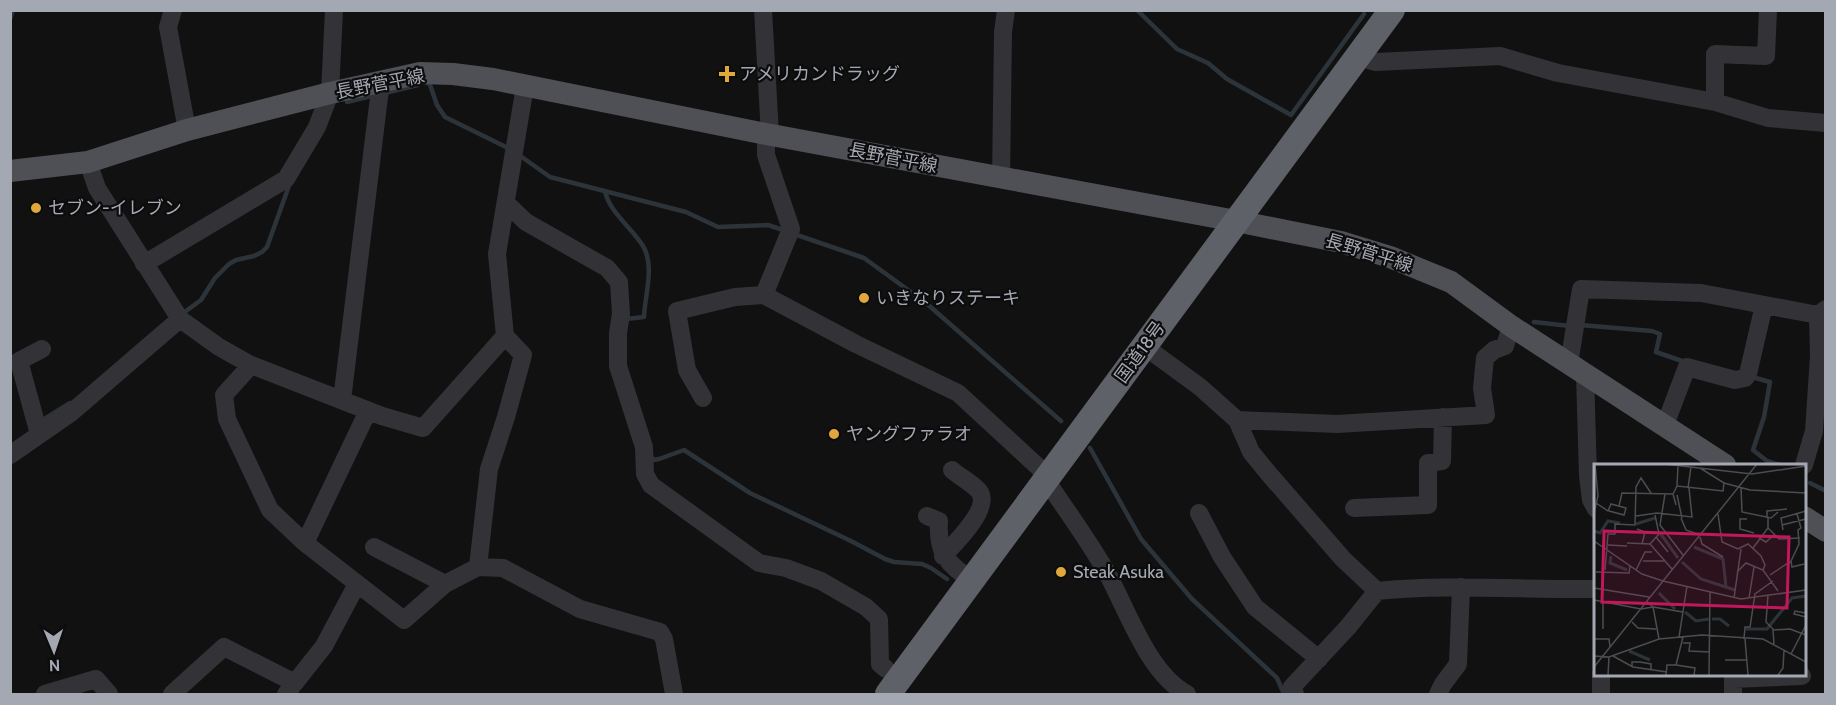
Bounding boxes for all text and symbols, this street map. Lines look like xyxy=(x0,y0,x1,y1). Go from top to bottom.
place label: アメリカンドラッグ xyxy=(739,63,900,85)
street label: 長野菅平線 xyxy=(334,65,426,103)
marker: アメリカンドラッグ xyxy=(720,67,734,81)
street label: 長野菅平線 xyxy=(847,139,939,177)
place label: セブン-イレブン xyxy=(48,197,182,219)
marker: セブン-イレブン xyxy=(29,201,43,215)
street label: 長野菅平線 xyxy=(1323,229,1415,277)
place label: いきなりステーキ xyxy=(876,287,1020,309)
marker: いきなりステーキ xyxy=(857,291,871,305)
street label: 国道18号 xyxy=(1110,317,1170,387)
place label: ヤングファラオ xyxy=(846,423,972,445)
marker: ヤングファラオ xyxy=(827,427,841,441)
inset map xyxy=(1594,464,1806,675)
place label: Steak Asuka xyxy=(1073,561,1164,583)
marker: Steak Asuka xyxy=(1054,565,1068,579)
north arrow xyxy=(24,621,84,681)
text: N xyxy=(49,656,60,675)

